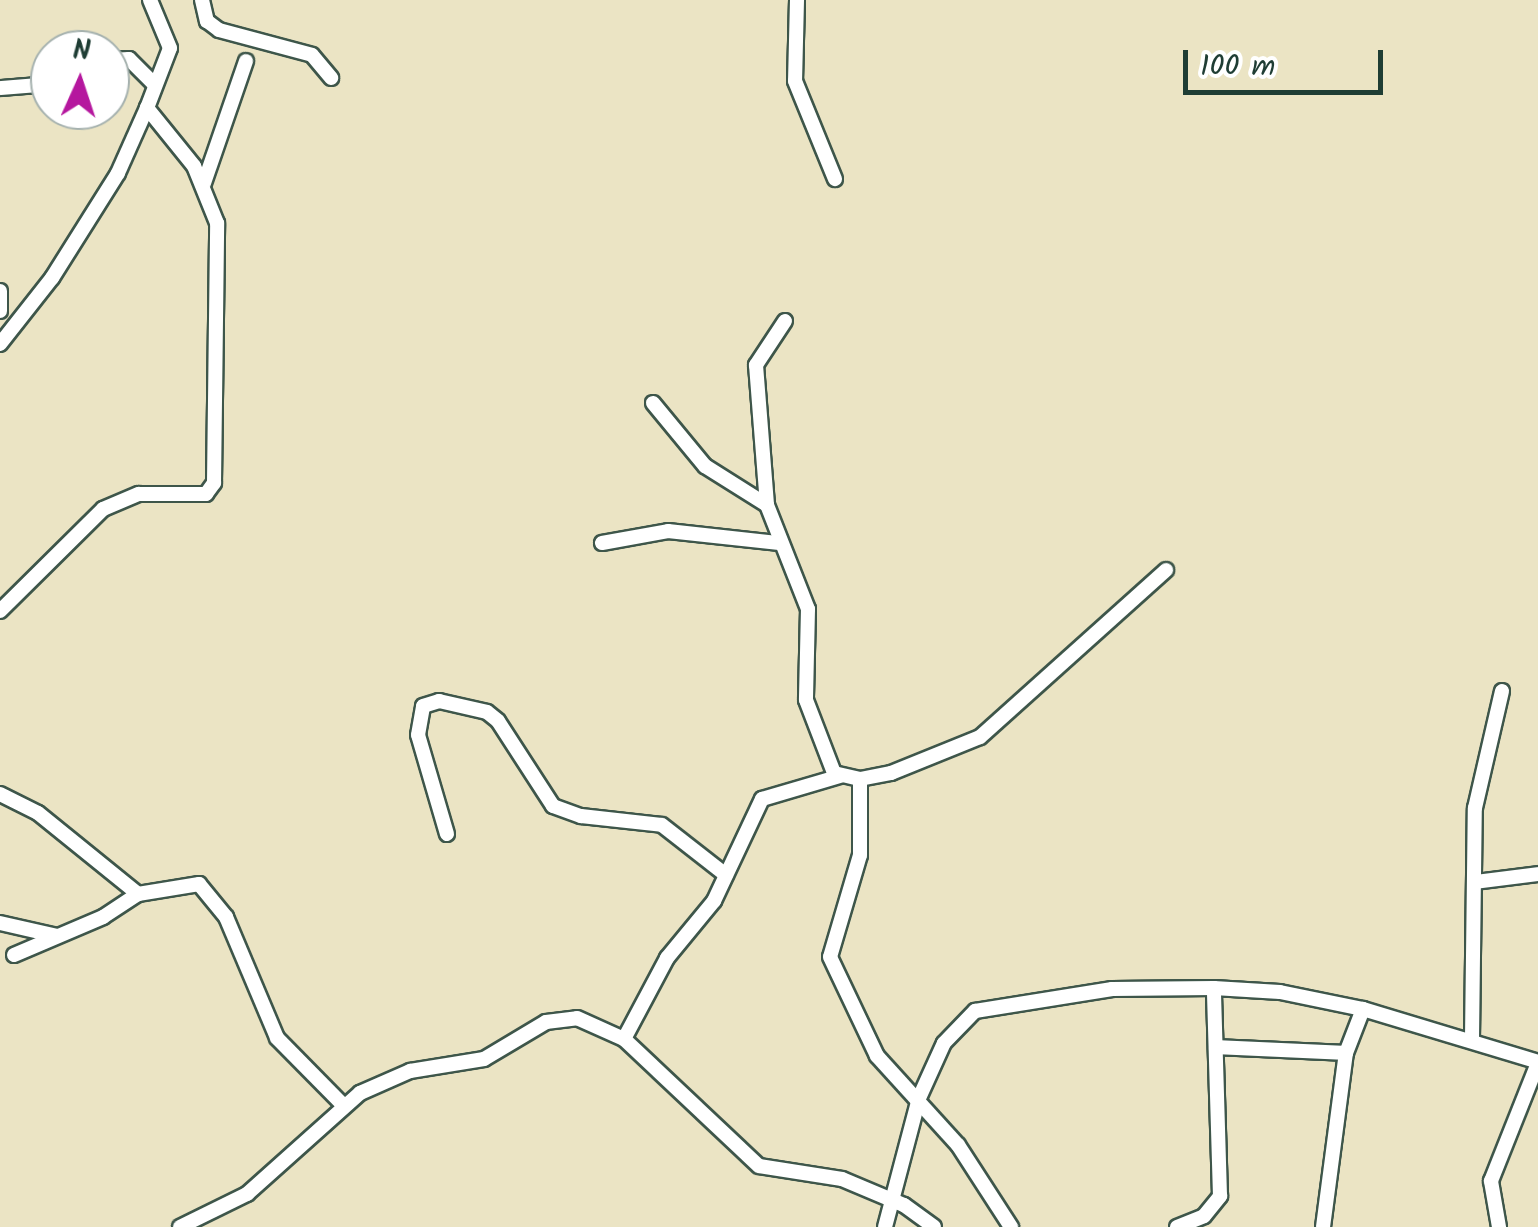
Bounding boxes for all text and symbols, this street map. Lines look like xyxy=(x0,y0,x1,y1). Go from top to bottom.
text: N xyxy=(71,29,91,74)
north arrow xyxy=(30,30,130,130)
scale bar xyxy=(1188,30,1388,92)
text: 100 m xyxy=(1200,43,1275,91)

